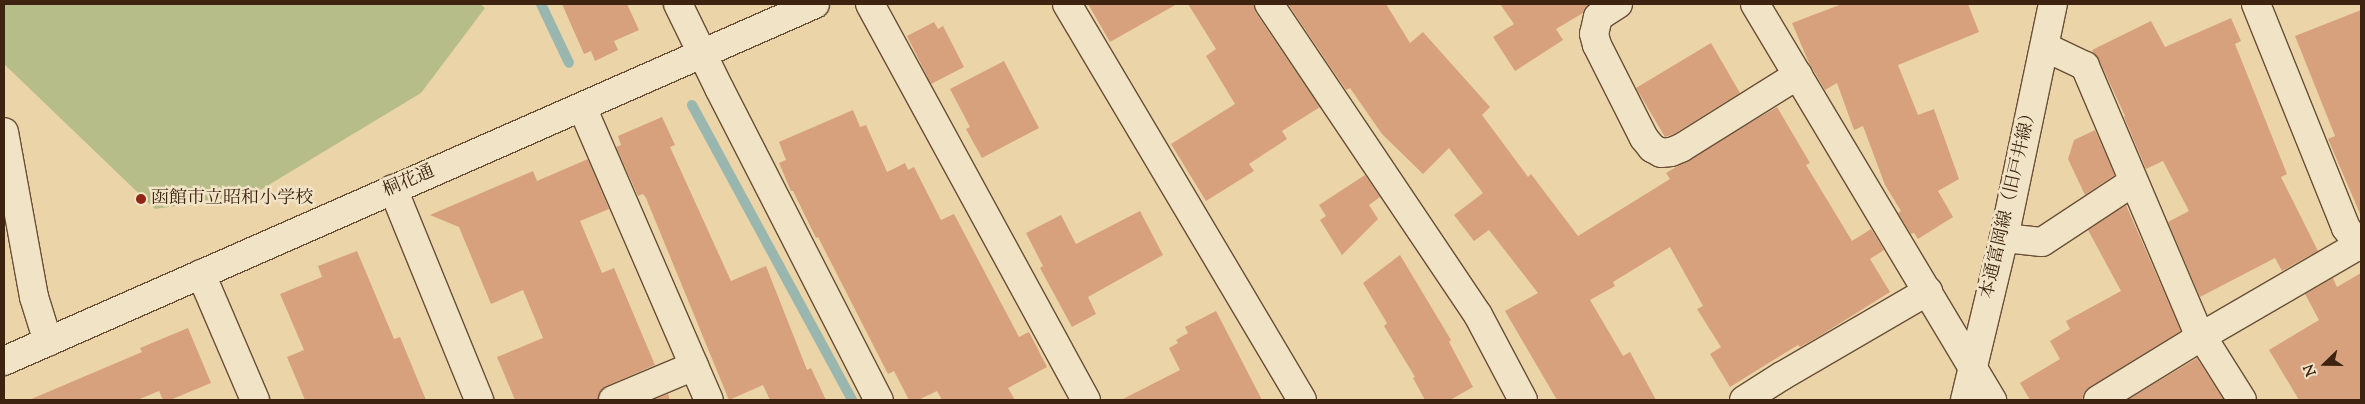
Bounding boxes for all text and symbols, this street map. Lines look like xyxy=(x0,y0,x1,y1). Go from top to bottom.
street label: 本通富岡線（旧戸井線） xyxy=(1977,103,2043,301)
street label: 桐花通 xyxy=(380,162,438,202)
place label: 函館市立昭和小学校 xyxy=(151,188,313,210)
marker: 函館市立昭和小学校 xyxy=(135,193,147,205)
north arrow xyxy=(2300,339,2350,389)
text: N xyxy=(2300,361,2322,379)

